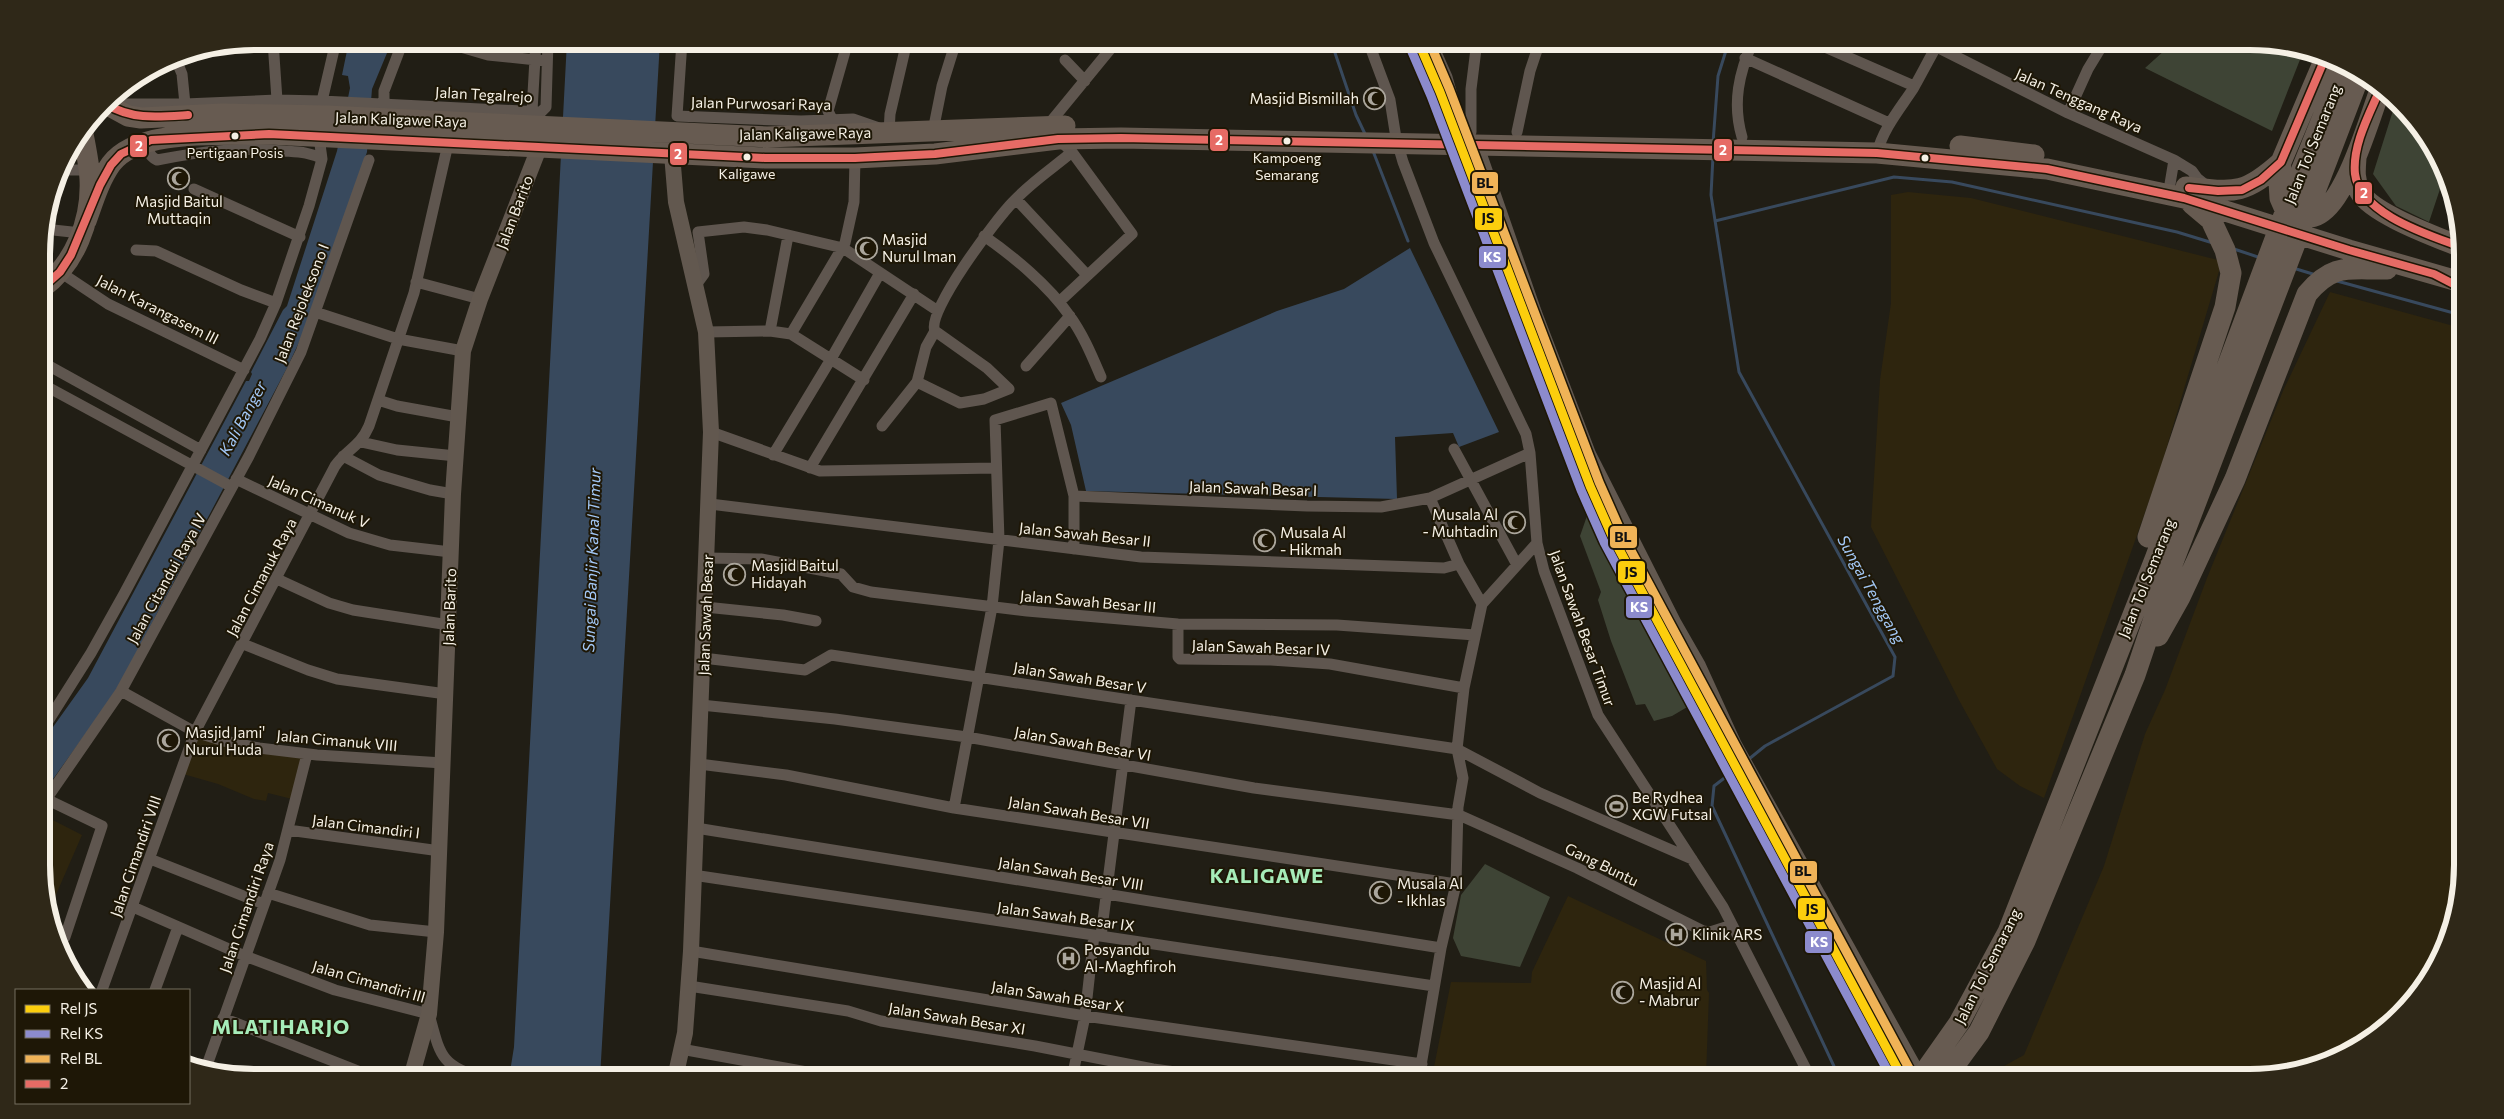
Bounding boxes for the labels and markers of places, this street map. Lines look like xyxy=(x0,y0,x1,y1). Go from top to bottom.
mosque icon: Masjid Bismillah xyxy=(1363,86,1387,110)
place label: Masjid Bismillah xyxy=(1250,89,1359,107)
marker: Pertigaan Posis xyxy=(230,131,240,141)
marker: Kampoeng Semarang xyxy=(1282,136,1292,146)
place label: Pertigaan Posis xyxy=(187,144,283,161)
place label: Kampoeng Semarang xyxy=(1253,149,1322,183)
marker: Kaligawe xyxy=(742,152,752,162)
unlabelled marker xyxy=(1920,153,1930,163)
place label: Kaligawe xyxy=(719,165,775,182)
mosque icon: Masjid Baitul Muttaqin xyxy=(167,166,191,190)
place label: Masjid Baitul Muttaqin xyxy=(135,192,223,227)
place label: Masjid Nurul Iman xyxy=(882,230,956,265)
mosque icon: Masjid Nurul Iman xyxy=(854,236,878,260)
place label: Musala Al - Muhtadin xyxy=(1422,505,1498,540)
mosque icon: Musala Al - Muhtadin xyxy=(1502,511,1526,535)
place label: Musala Al - Hikmah xyxy=(1280,523,1346,558)
mosque icon: Musala Al - Hikmah xyxy=(1252,529,1276,553)
place label: Masjid Baitul Hidayah xyxy=(751,556,839,591)
mosque icon: Masjid Baitul Hidayah xyxy=(723,562,747,586)
place label: Masjid Jami' Nurul Huda xyxy=(185,723,265,758)
mosque icon: Masjid Jami' Nurul Huda xyxy=(157,729,181,753)
place label: Be Rydhea XGW Futsal xyxy=(1632,788,1712,823)
sports icon: Be Rydhea XGW Futsal xyxy=(1604,794,1628,818)
place label: Musala Al - Ikhlas xyxy=(1397,874,1463,909)
mosque icon: Musala Al - Ikhlas xyxy=(1369,880,1393,904)
hospital icon: Klinik ARS xyxy=(1664,922,1688,946)
place label: Klinik ARS xyxy=(1692,925,1763,943)
place label: Posyandu Al-Maghfiroh xyxy=(1084,940,1176,975)
hospital icon: Posyandu Al-Maghfiroh xyxy=(1056,946,1080,970)
place label: Masjid Al - Mabrur xyxy=(1639,974,1701,1009)
mosque icon: Masjid Al - Mabrur xyxy=(1611,980,1635,1004)

